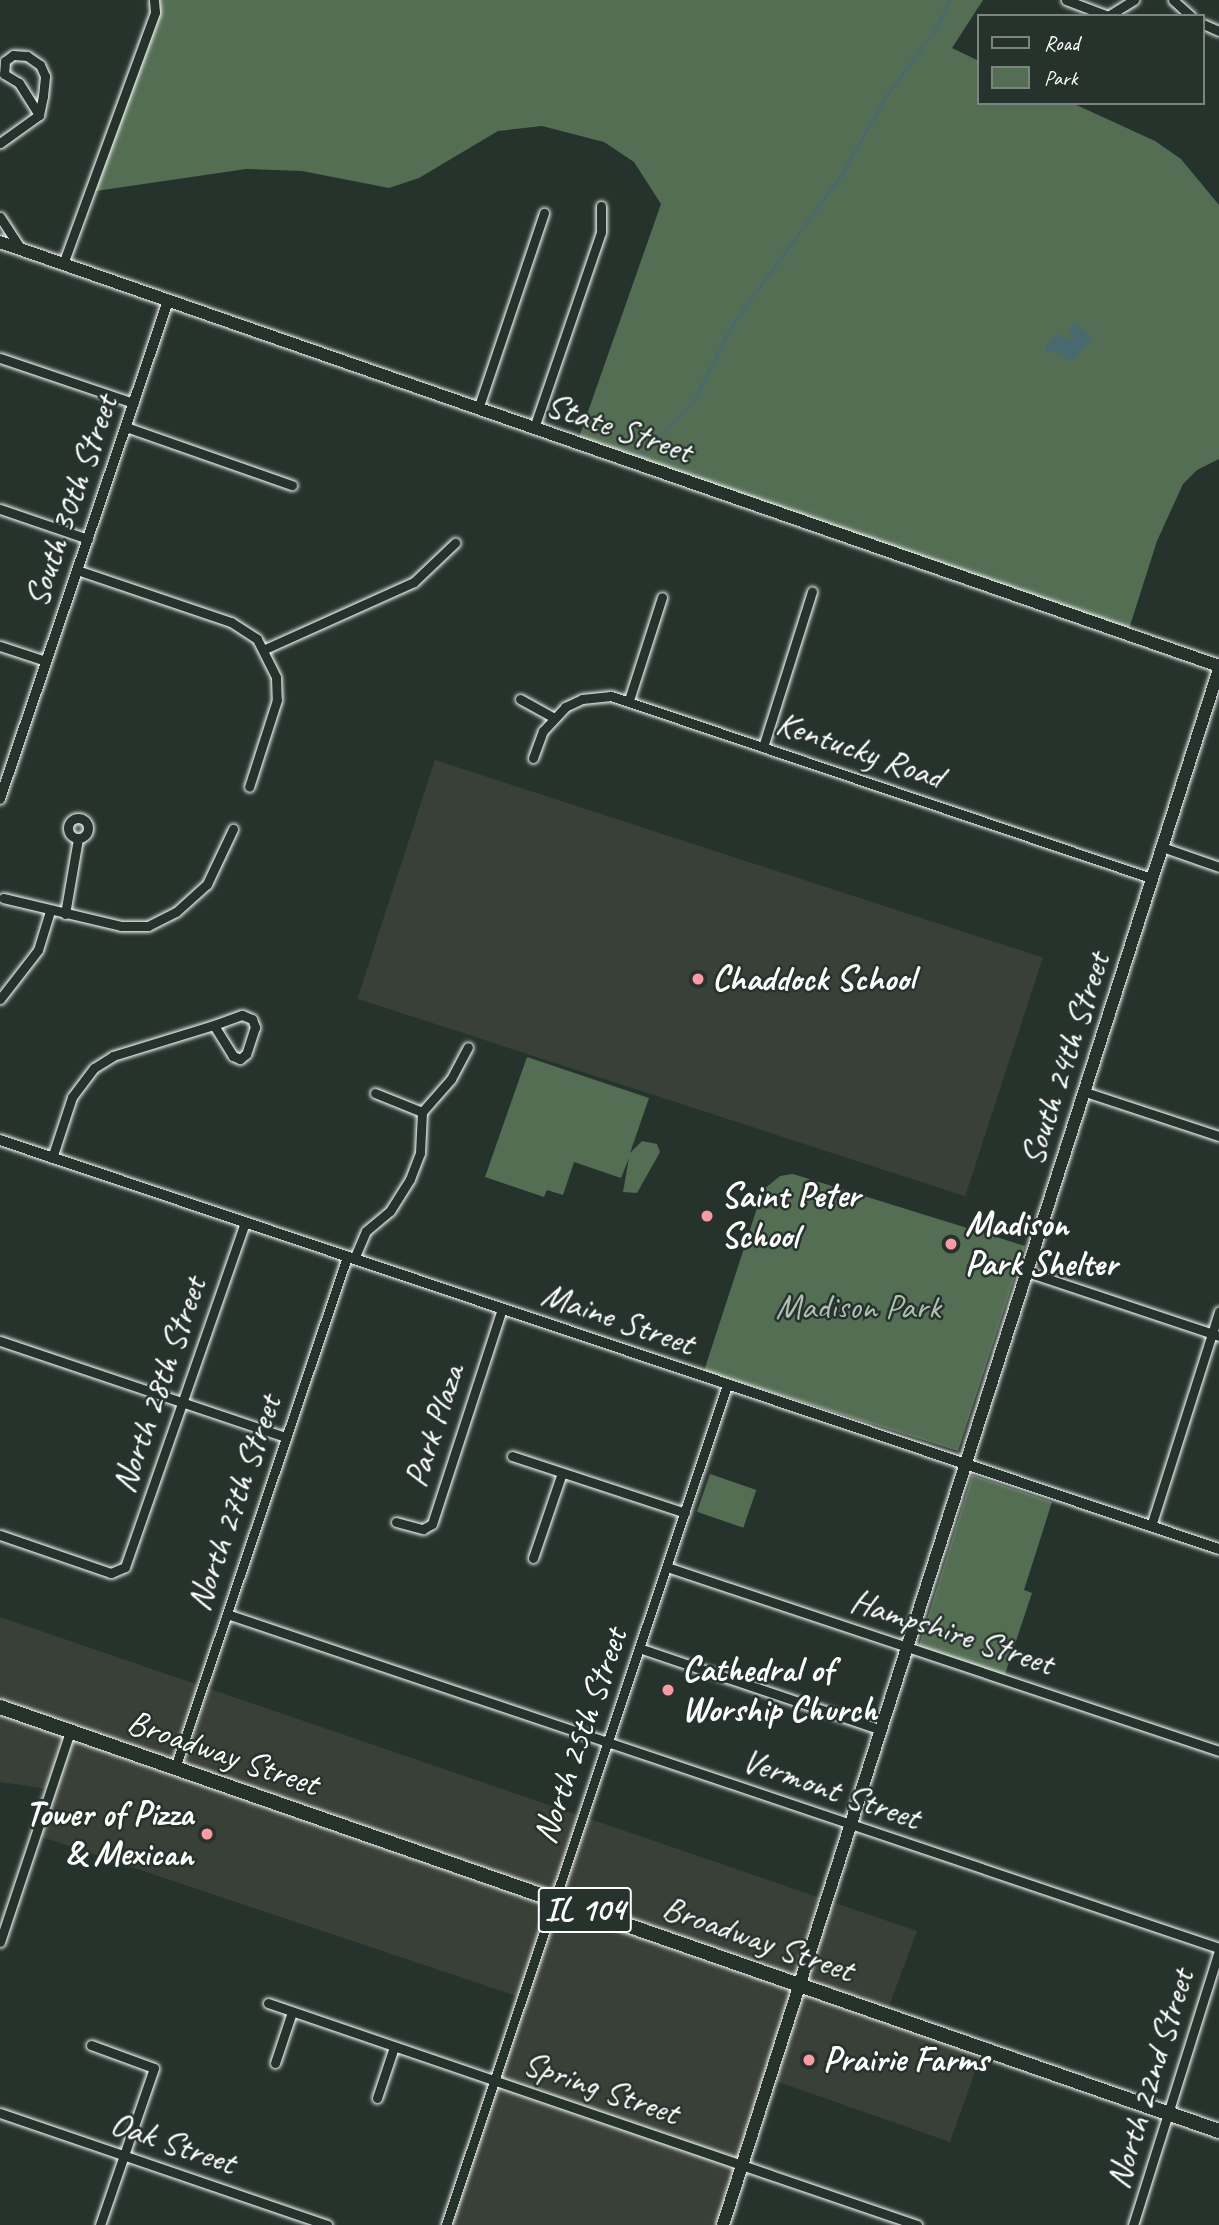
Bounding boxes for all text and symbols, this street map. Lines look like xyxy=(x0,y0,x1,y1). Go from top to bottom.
legend xyxy=(978,14,1205,105)
text: Road xyxy=(1044,30,1079,56)
text: Park xyxy=(1044,65,1077,91)
street label: State Street xyxy=(540,383,698,473)
street label: South 30th Street xyxy=(15,389,127,613)
street label: Kentucky Road xyxy=(772,702,948,798)
street label: South 24th Street xyxy=(1011,947,1119,1171)
place label: Chaddock School xyxy=(712,958,913,1000)
marker: Chaddock School xyxy=(690,971,706,987)
place label: Saint Peter School xyxy=(721,1175,860,1257)
place label: Madison Park Shelter xyxy=(965,1203,1118,1285)
marker: Saint Peter School xyxy=(699,1208,715,1224)
marker: Madison Park Shelter xyxy=(943,1236,959,1252)
street label: North 28th Street xyxy=(102,1272,216,1498)
street label: Maine Street xyxy=(536,1273,700,1365)
park label: Madison Park xyxy=(776,1286,940,1328)
street label: Park Plaza xyxy=(394,1359,474,1493)
street label: North 27th Street xyxy=(177,1390,291,1616)
street label: Hampshire Street xyxy=(845,1579,1059,1685)
street label: North 25th Street xyxy=(523,1623,637,1849)
place label: Cathedral of Worship Church xyxy=(682,1649,878,1731)
marker: Cathedral of Worship Church xyxy=(660,1682,676,1698)
street label: Broadway Street xyxy=(122,1701,324,1805)
street label: Vermont Street xyxy=(736,1739,926,1839)
place label: Tower of Pizza & Mexican xyxy=(25,1793,193,1875)
marker: Tower of Pizza & Mexican xyxy=(199,1826,215,1842)
road number: IL 104 xyxy=(538,1880,632,1940)
street label: Broadway Street xyxy=(657,1887,859,1991)
street label: North 22nd Street xyxy=(1097,1964,1203,2194)
place label: Prairie Farms xyxy=(823,2039,991,2081)
street label: Spring Street xyxy=(517,2042,685,2134)
marker: Prairie Farms xyxy=(801,2052,817,2068)
street label: Oak Street xyxy=(105,2102,241,2184)

